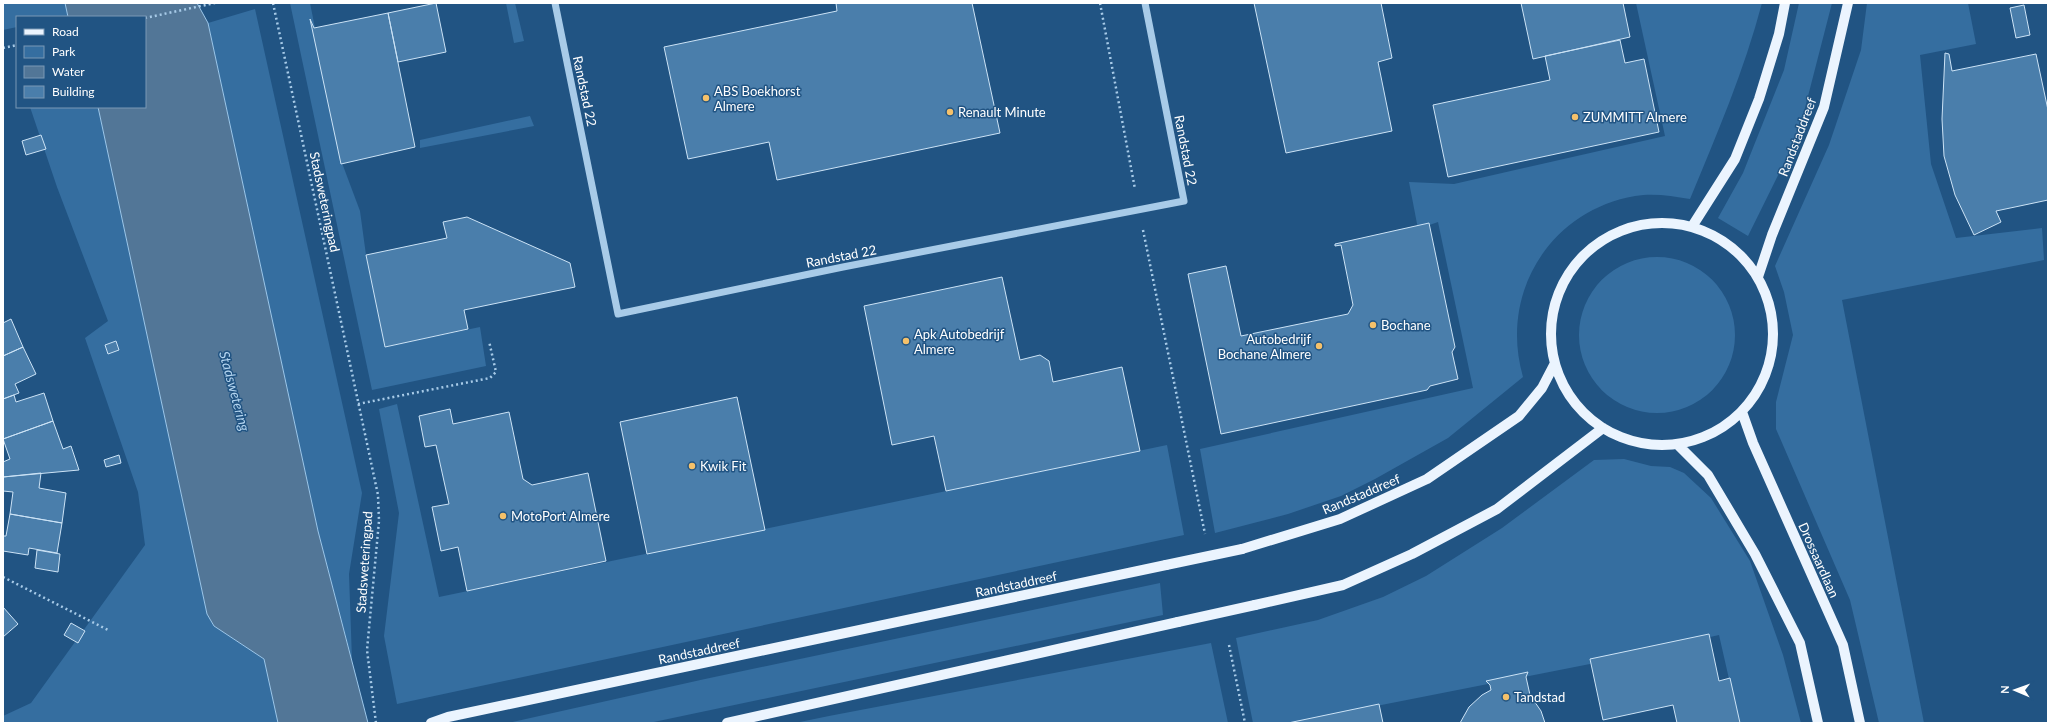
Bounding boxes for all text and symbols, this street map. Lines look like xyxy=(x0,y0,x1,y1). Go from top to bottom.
legend xyxy=(16,16,146,108)
text: Road xyxy=(52,24,79,39)
text: Park xyxy=(52,44,76,59)
street label: Randstad 22 xyxy=(570,54,600,128)
text: Water xyxy=(52,64,85,79)
place label: ABS Boekhorst Almere xyxy=(714,83,801,114)
text: Building xyxy=(52,84,95,99)
marker: ABS Boekhorst Almere xyxy=(701,93,711,103)
street label: Randstaddreef xyxy=(1775,95,1820,179)
place label: Renault Minute xyxy=(958,104,1046,120)
marker: Renault Minute xyxy=(945,107,955,117)
place label: ZUMMITT Almere xyxy=(1583,109,1687,125)
marker: ZUMMITT Almere xyxy=(1570,112,1580,122)
street label: Randstad 22 xyxy=(1171,113,1201,187)
street label: Stadsweteringpad xyxy=(307,150,343,254)
street label: Randstad 22 xyxy=(804,241,878,271)
place label: Bochane xyxy=(1381,317,1431,333)
marker: Bochane xyxy=(1368,320,1378,330)
place label: Apk Autobedrijf Almere xyxy=(914,326,1005,357)
place label: Autobedrijf Bochane Almere xyxy=(1218,331,1311,362)
marker: Apk Autobedrijf Almere xyxy=(901,336,911,346)
marker: Autobedrijf Bochane Almere xyxy=(1314,341,1324,351)
water label: Stadswetering xyxy=(216,349,254,433)
place label: Kwik Fit xyxy=(700,458,747,474)
marker: Kwik Fit xyxy=(687,461,697,471)
street label: Randstaddreef xyxy=(1320,470,1403,518)
place label: MotoPort Almere xyxy=(511,508,610,524)
street label: Stadsweteringpad xyxy=(352,511,376,613)
marker: MotoPort Almere xyxy=(498,511,508,521)
street label: Drossaardlaan xyxy=(1795,520,1843,600)
street label: Randstaddreef xyxy=(974,567,1059,600)
street label: Randstaddreef xyxy=(657,634,742,667)
north arrow xyxy=(1995,670,2035,710)
text: N xyxy=(1998,685,2011,694)
place label: Tandstad xyxy=(1514,689,1565,705)
marker: Tandstad xyxy=(1501,692,1511,702)

